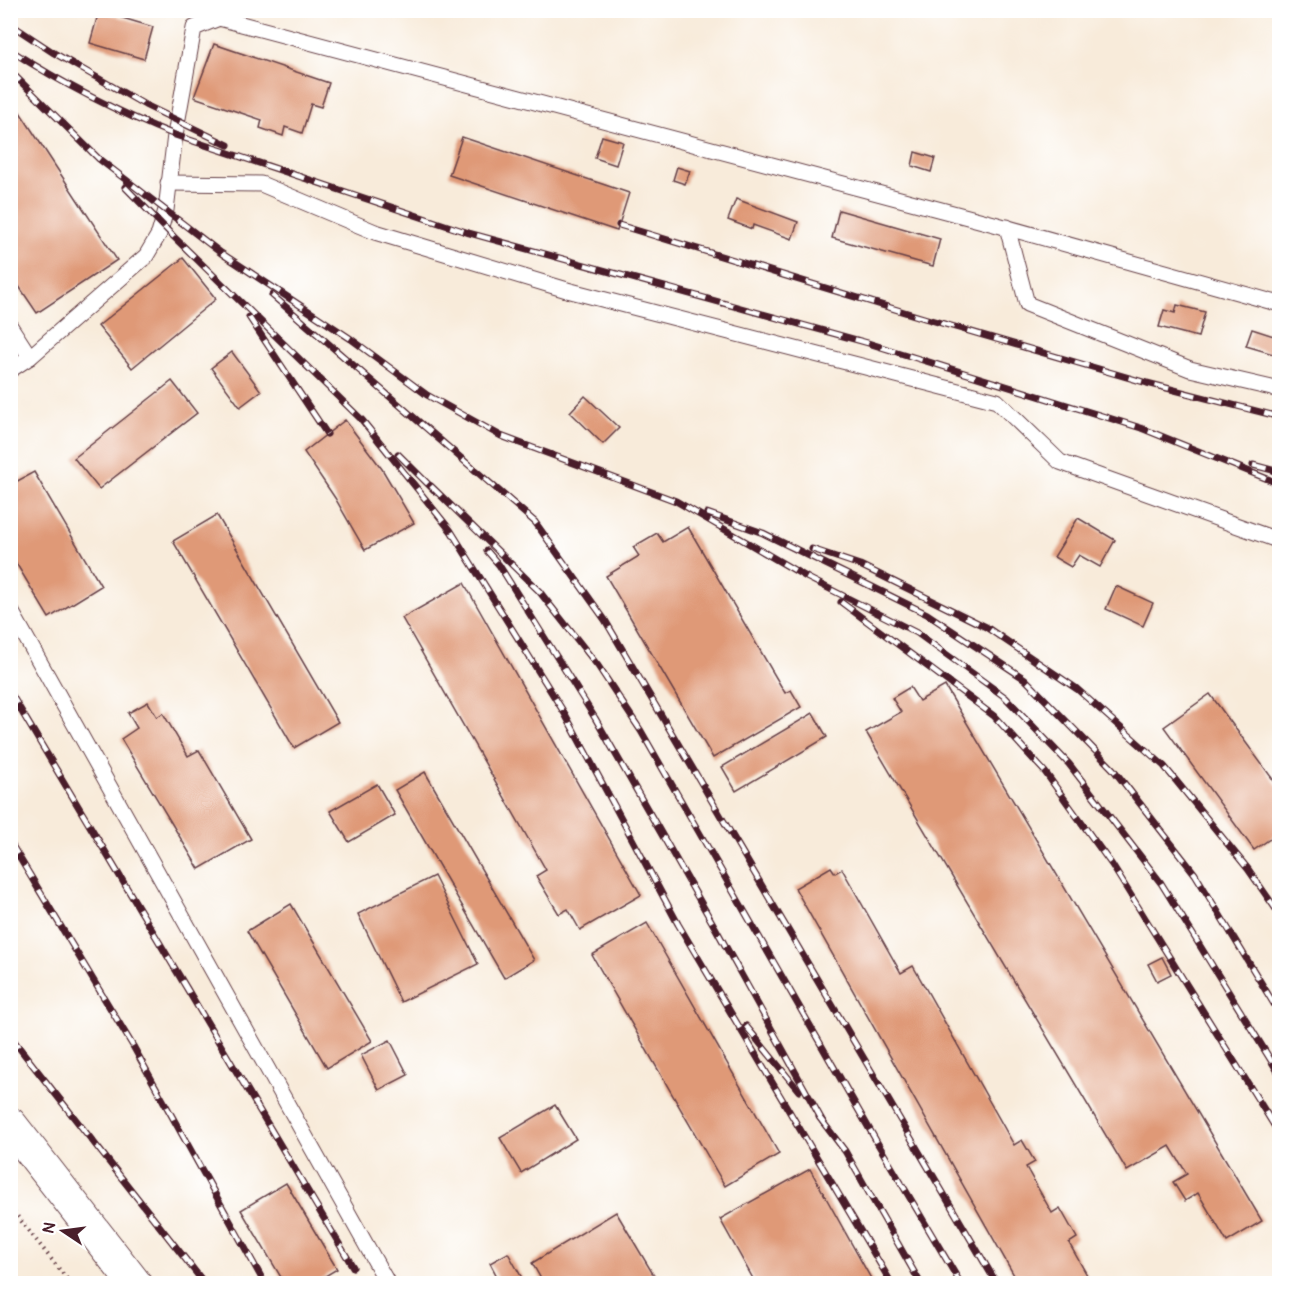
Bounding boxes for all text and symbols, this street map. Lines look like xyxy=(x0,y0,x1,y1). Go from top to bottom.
north arrow xyxy=(33,1201,93,1261)
text: N xyxy=(38,1220,60,1235)

